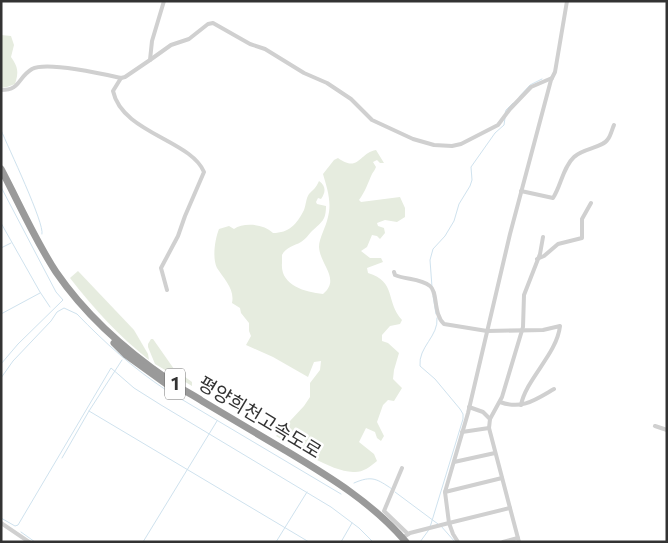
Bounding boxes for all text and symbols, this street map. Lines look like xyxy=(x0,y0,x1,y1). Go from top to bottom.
road number: 1 xyxy=(165,368,185,399)
street label: 평양희천고속도로 xyxy=(194,371,326,462)

